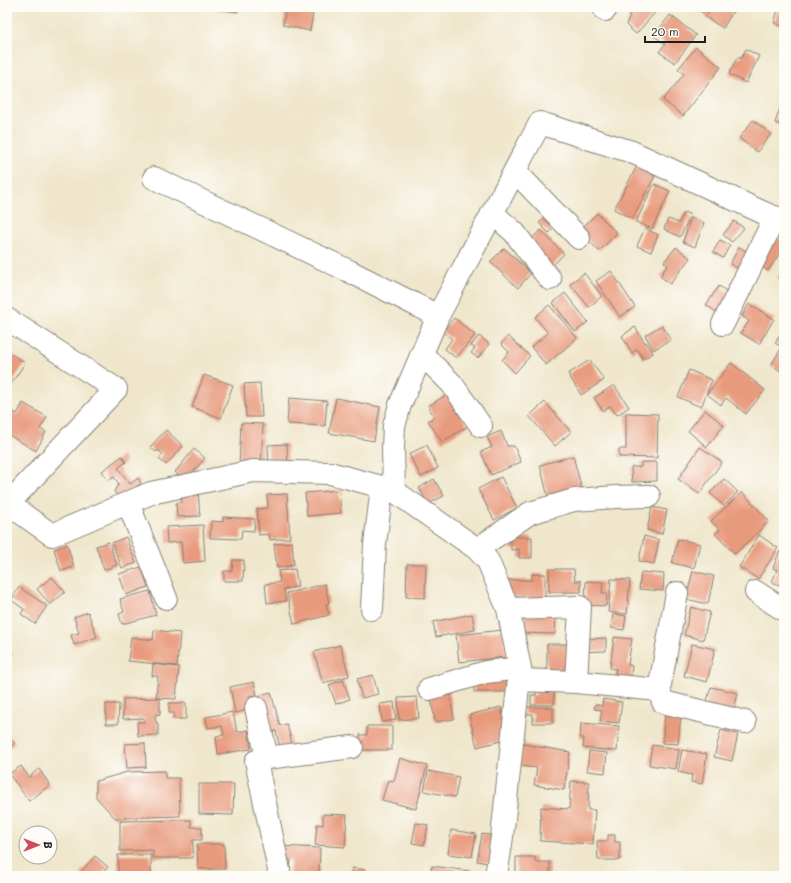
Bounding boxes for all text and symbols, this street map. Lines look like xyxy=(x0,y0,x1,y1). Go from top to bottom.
scale bar xyxy=(645,18,705,44)
text: 20 m xyxy=(651,23,679,39)
north arrow xyxy=(18,825,58,865)
text: B xyxy=(41,841,56,849)

